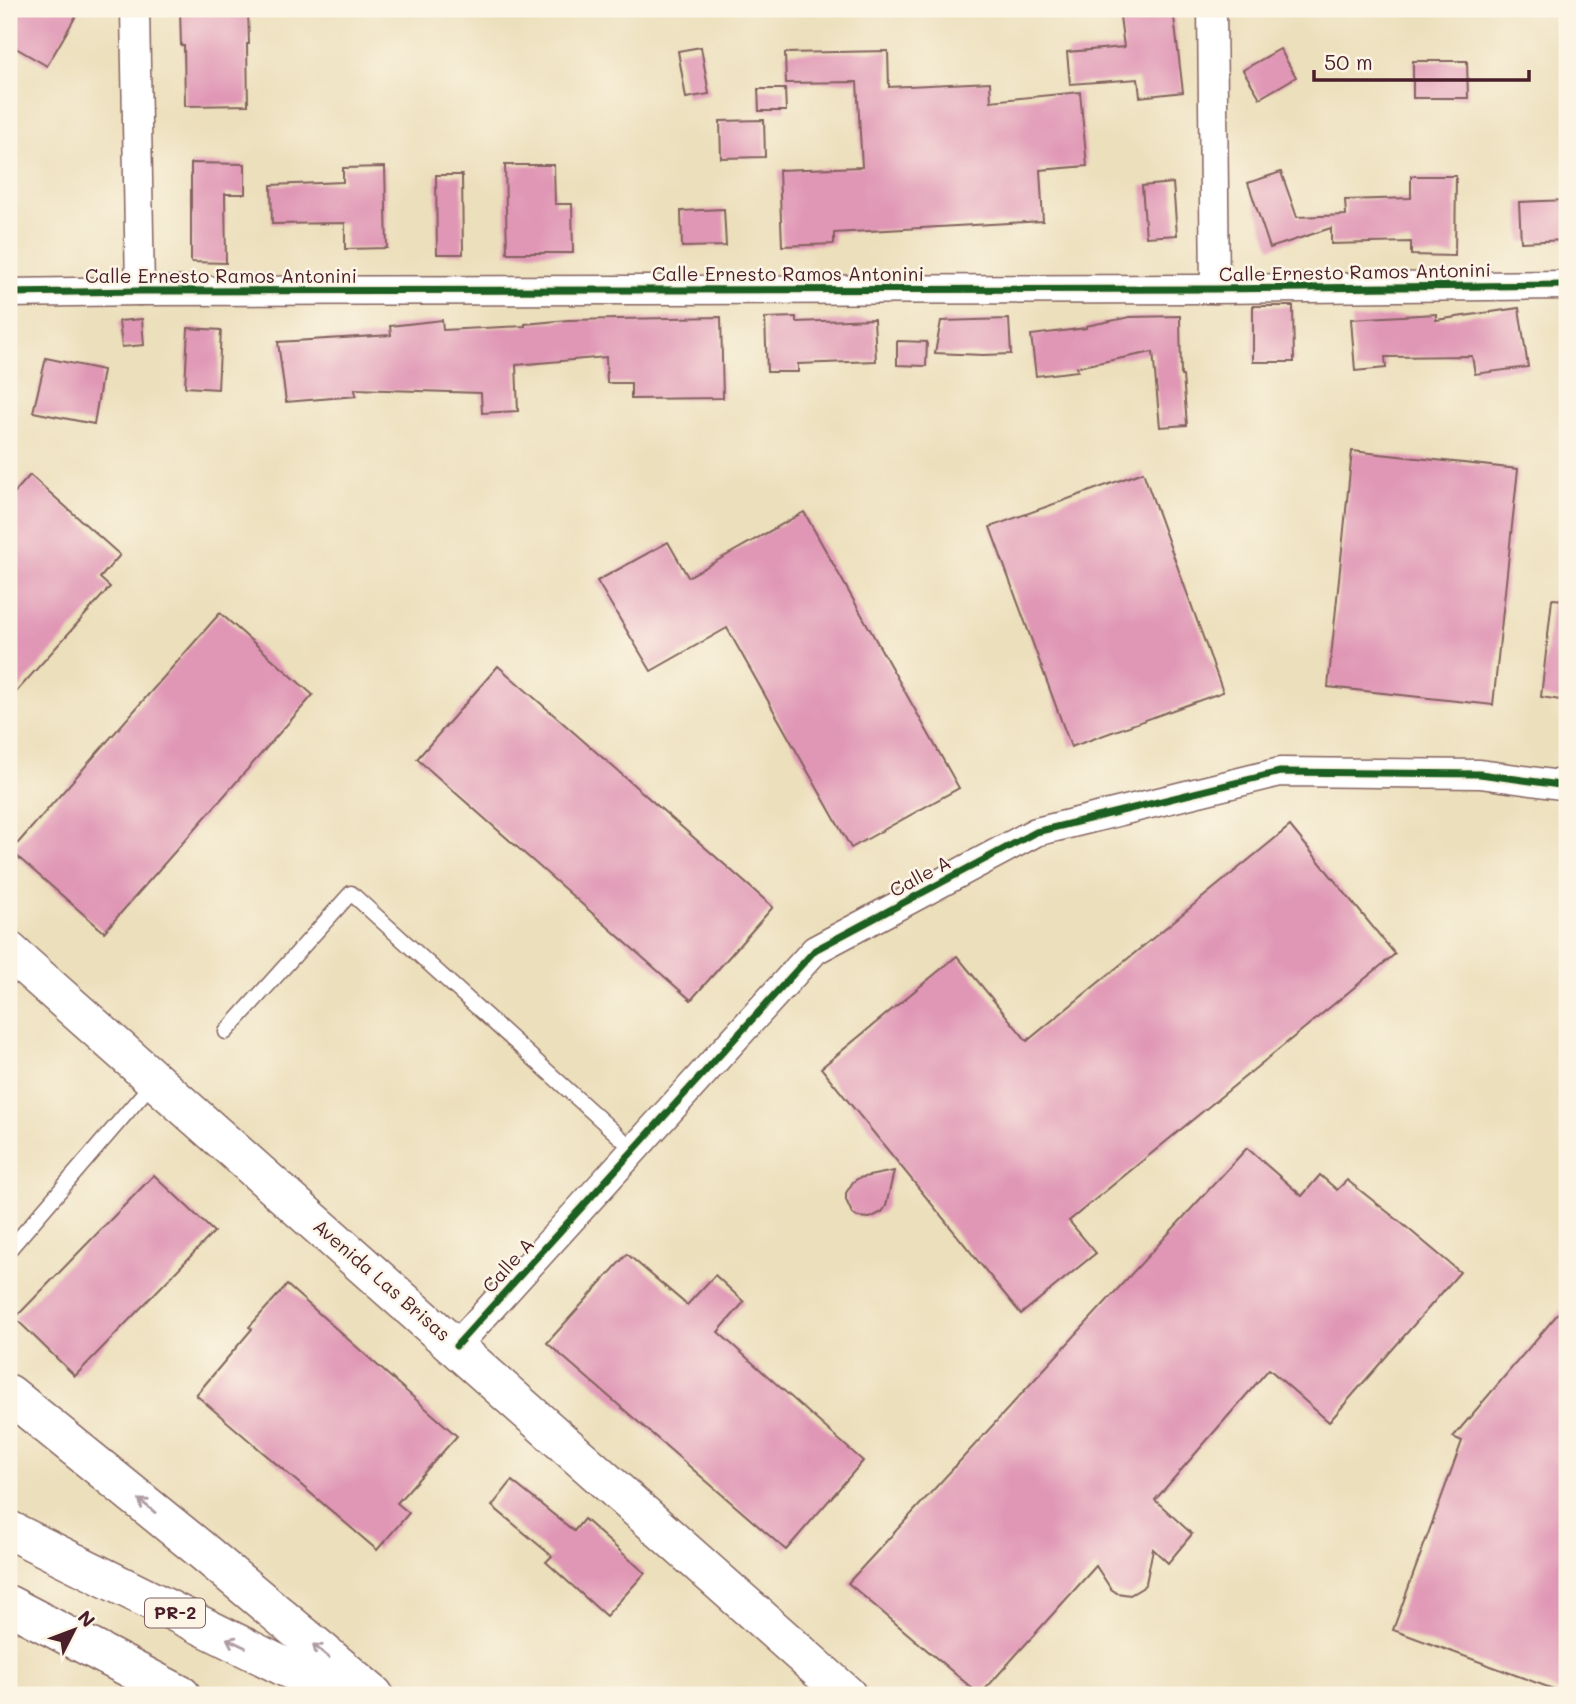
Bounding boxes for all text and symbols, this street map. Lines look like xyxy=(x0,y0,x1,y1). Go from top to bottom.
scale bar xyxy=(1314,38,1529,82)
text: 50 m xyxy=(1324,48,1373,75)
street label: Calle Ernesto Ramos Antonini xyxy=(1219,257,1491,286)
street label: Calle Ernesto Ramos Antonini xyxy=(652,261,924,286)
street label: Calle Ernesto Ramos Antonini xyxy=(85,263,357,288)
street label: Calle A xyxy=(885,849,955,902)
street label: Avenida Las Brisas xyxy=(308,1213,456,1346)
street label: Calle A xyxy=(476,1232,539,1298)
one-way arrow xyxy=(138,1498,156,1513)
north arrow xyxy=(38,1596,108,1666)
road number: PR-2 xyxy=(145,1598,205,1628)
text: N xyxy=(73,1605,101,1632)
one-way arrow xyxy=(226,1636,247,1649)
one-way arrow xyxy=(313,1643,331,1659)

